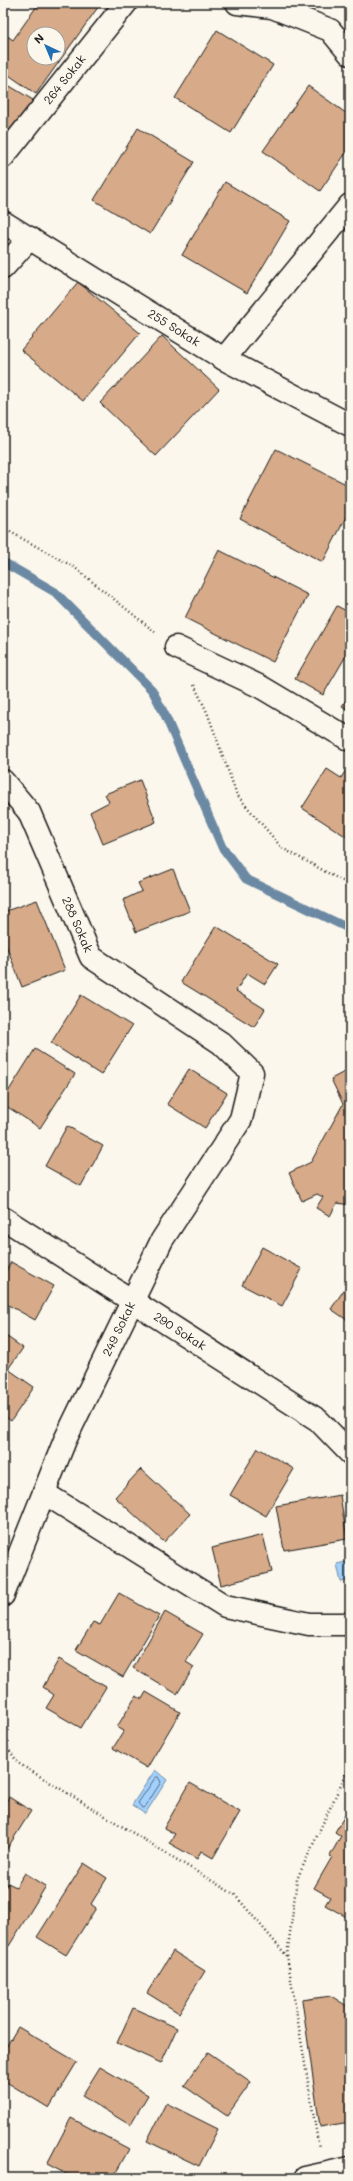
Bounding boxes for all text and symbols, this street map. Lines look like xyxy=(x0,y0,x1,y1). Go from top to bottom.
north arrow xyxy=(26,26,66,66)
text: N xyxy=(30,30,47,47)
street label: 264 Sokak xyxy=(39,51,89,107)
street label: 255 Sokak xyxy=(145,305,204,349)
street label: 288 Sokak xyxy=(59,894,97,955)
street label: 249 Sokak xyxy=(98,1299,138,1358)
street label: 290 Sokak xyxy=(151,1308,210,1353)

